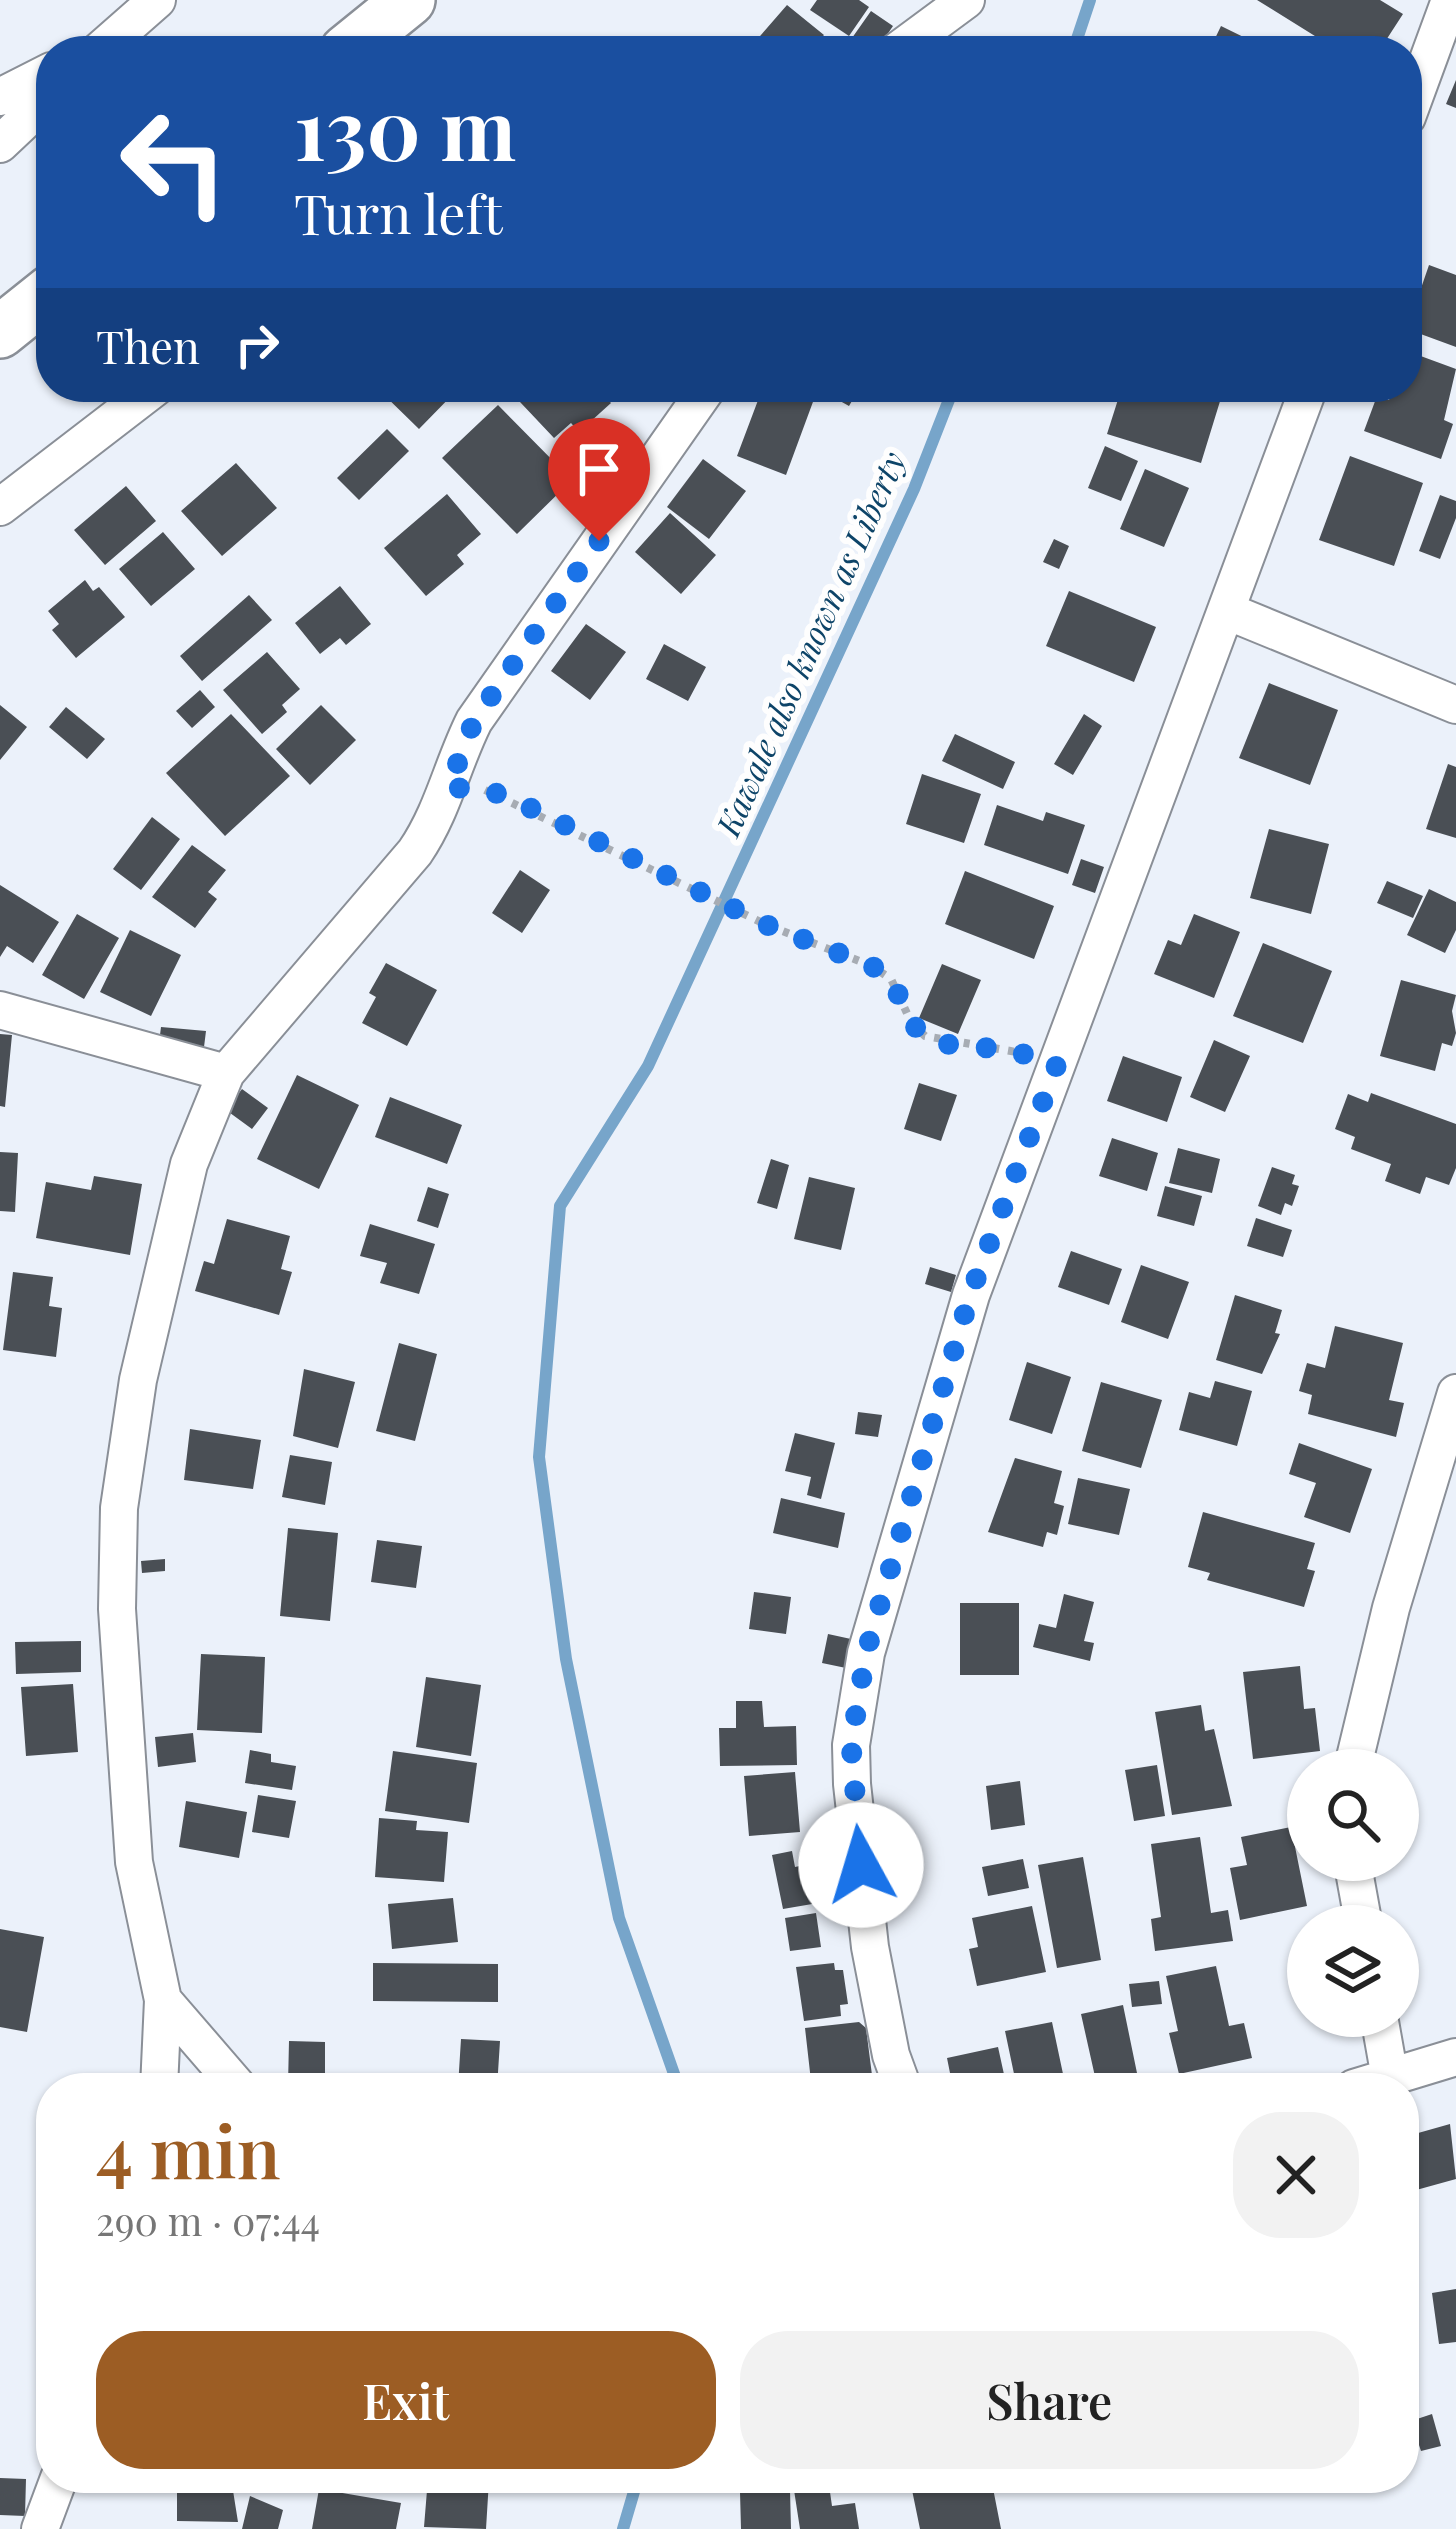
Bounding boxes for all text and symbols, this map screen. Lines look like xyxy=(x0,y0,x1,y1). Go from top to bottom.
text: 130 m xyxy=(294,70,516,182)
icon: left xyxy=(96,84,252,240)
text: Turn left xyxy=(294,177,503,249)
icon: right xyxy=(224,312,290,378)
text: Then xyxy=(96,315,200,375)
pin xyxy=(548,418,650,541)
icon: arrive xyxy=(566,436,632,502)
water label: Kawale also known as Liberty xyxy=(703,444,914,844)
map controls xyxy=(1287,1749,1419,2037)
button: search xyxy=(1287,1749,1419,1881)
position arrow xyxy=(798,1802,924,1928)
button: layers xyxy=(1287,1905,1419,2037)
text: 4 min xyxy=(96,2101,281,2197)
button: close xyxy=(1233,2112,1359,2238)
text: 290 m · 07:44 xyxy=(96,2194,320,2246)
button: Exit xyxy=(96,2331,716,2469)
button: Share xyxy=(740,2331,1359,2469)

